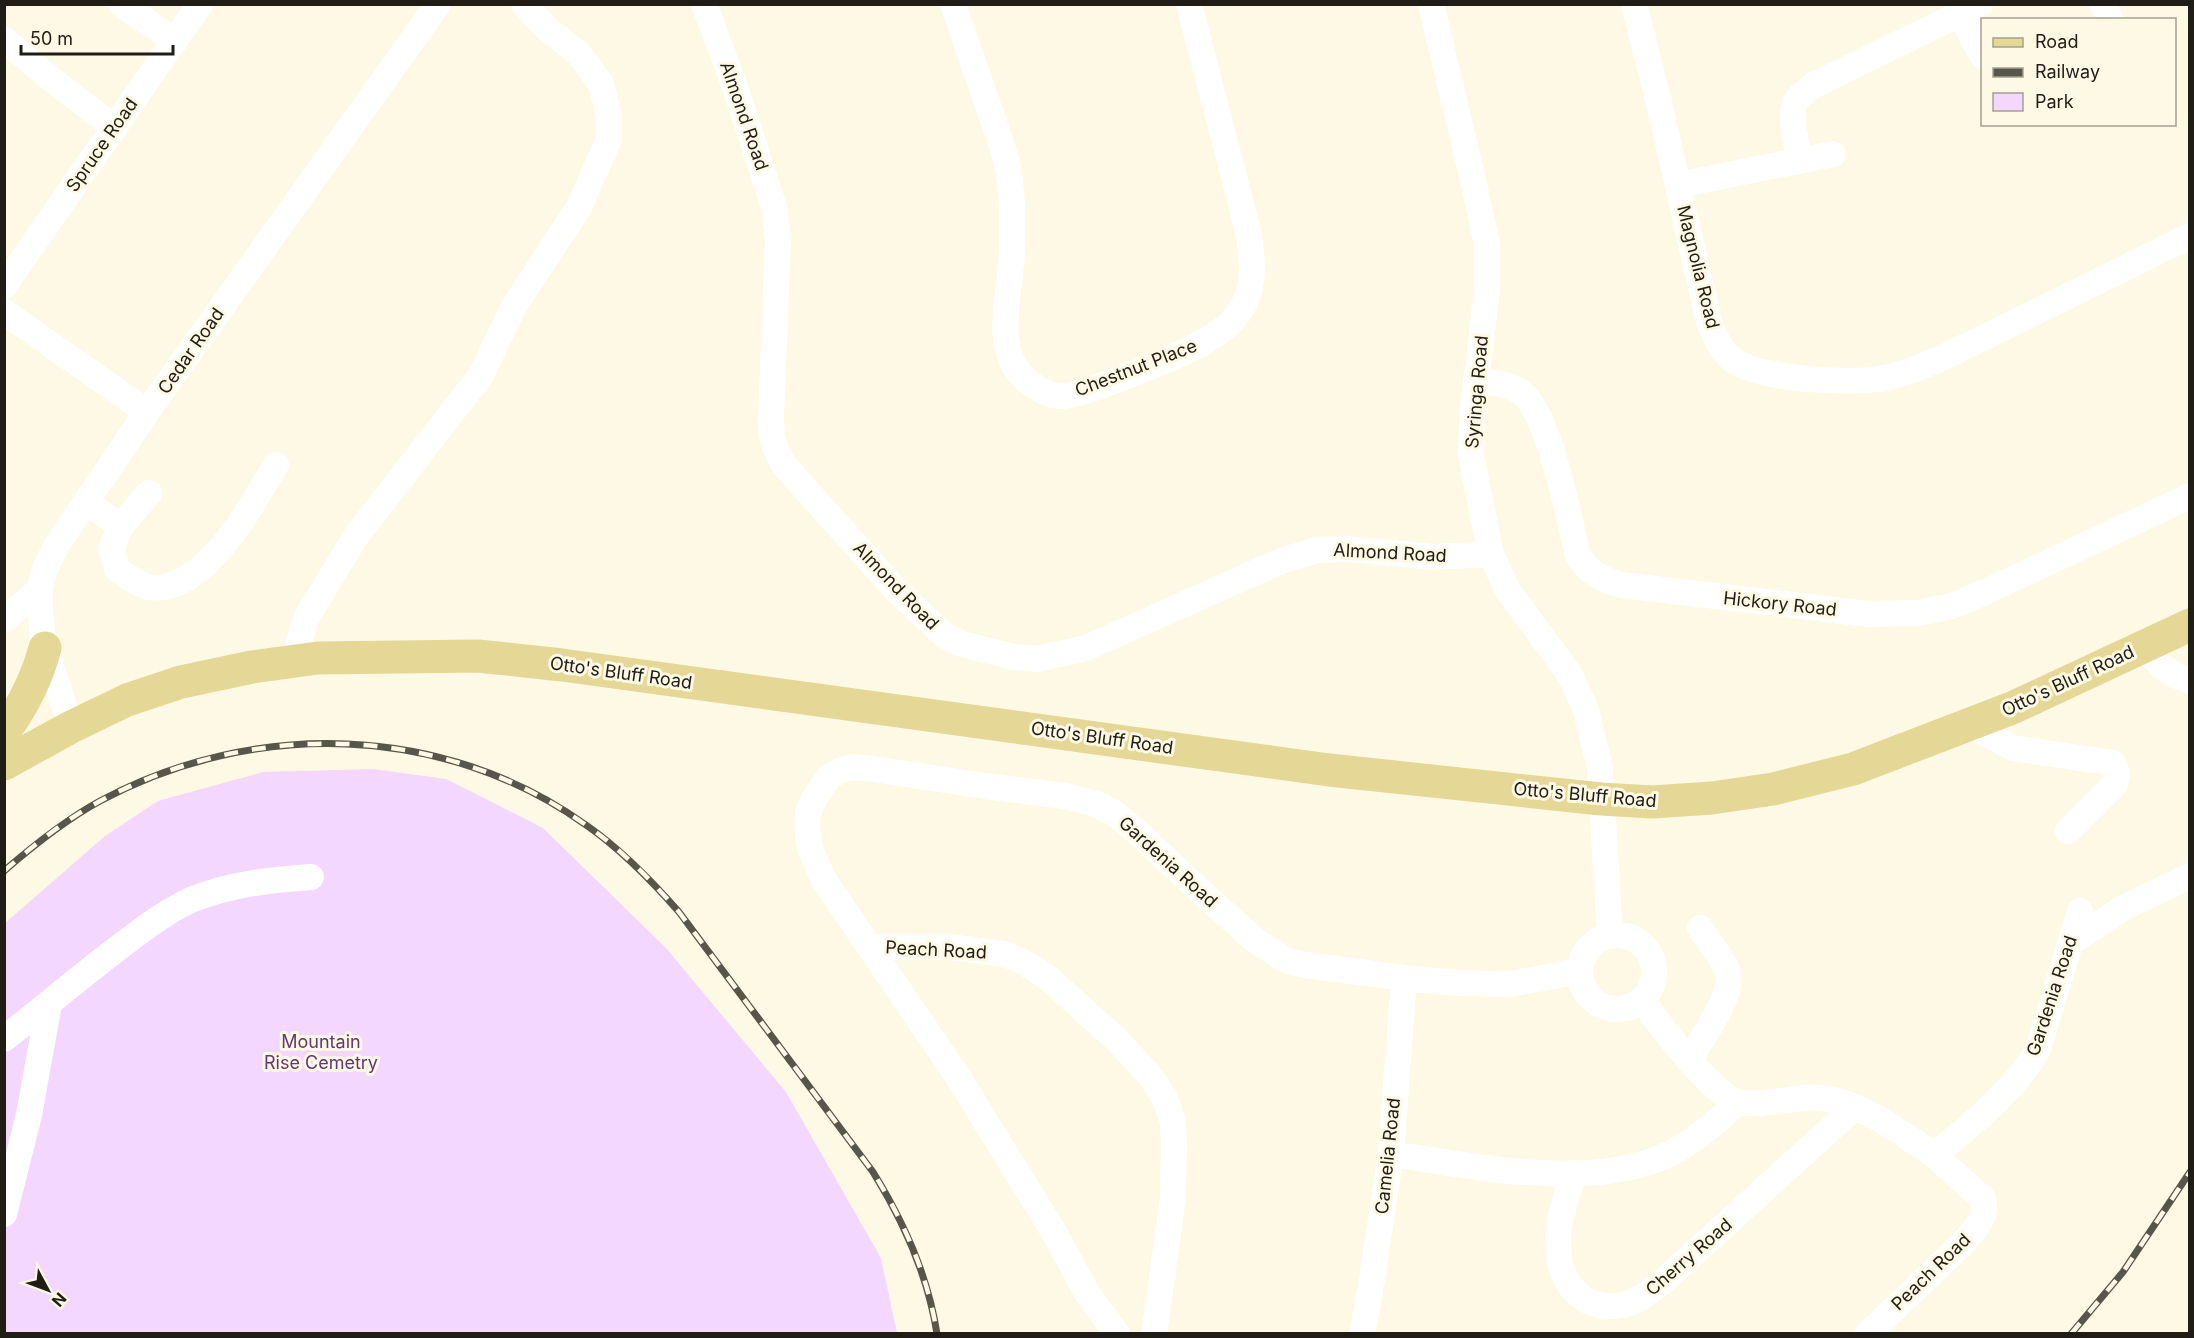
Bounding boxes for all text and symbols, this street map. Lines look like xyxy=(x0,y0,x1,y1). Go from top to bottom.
scale bar xyxy=(21,18,172,56)
legend xyxy=(1981,18,2176,126)
text: 50 m xyxy=(30,28,73,49)
text: Road xyxy=(2035,31,2078,52)
street label: Almond Road xyxy=(716,59,773,173)
text: Railway xyxy=(2035,61,2100,82)
text: Park xyxy=(2035,91,2074,112)
street label: Spruce Road xyxy=(62,94,142,195)
street label: Magnolia Road xyxy=(1673,203,1724,331)
street label: Cedar Road xyxy=(153,304,228,398)
street label: Chestnut Place xyxy=(1072,335,1200,400)
street label: Syringa Road xyxy=(1461,335,1492,449)
street label: Almond Road xyxy=(849,538,943,634)
street label: Almond Road xyxy=(1333,539,1447,566)
street label: Hickory Road xyxy=(1722,587,1838,620)
street label: Otto's Bluff Road xyxy=(1998,641,2137,720)
street label: Otto's Bluff Road xyxy=(549,652,693,693)
street label: Otto's Bluff Road xyxy=(1030,717,1174,758)
street label: Otto's Bluff Road xyxy=(1513,778,1657,811)
street label: Gardenia Road xyxy=(1115,812,1222,911)
street label: Gardenia Road xyxy=(2022,933,2081,1059)
street label: Peach Road xyxy=(885,936,987,963)
park label: Mountain Rise Cemetry xyxy=(264,1031,378,1073)
street label: Camelia Road xyxy=(1371,1097,1404,1215)
street label: Cherry Road xyxy=(1641,1214,1736,1300)
street label: Peach Road xyxy=(1887,1229,1974,1314)
north arrow xyxy=(18,1260,78,1320)
text: N xyxy=(48,1289,71,1311)

